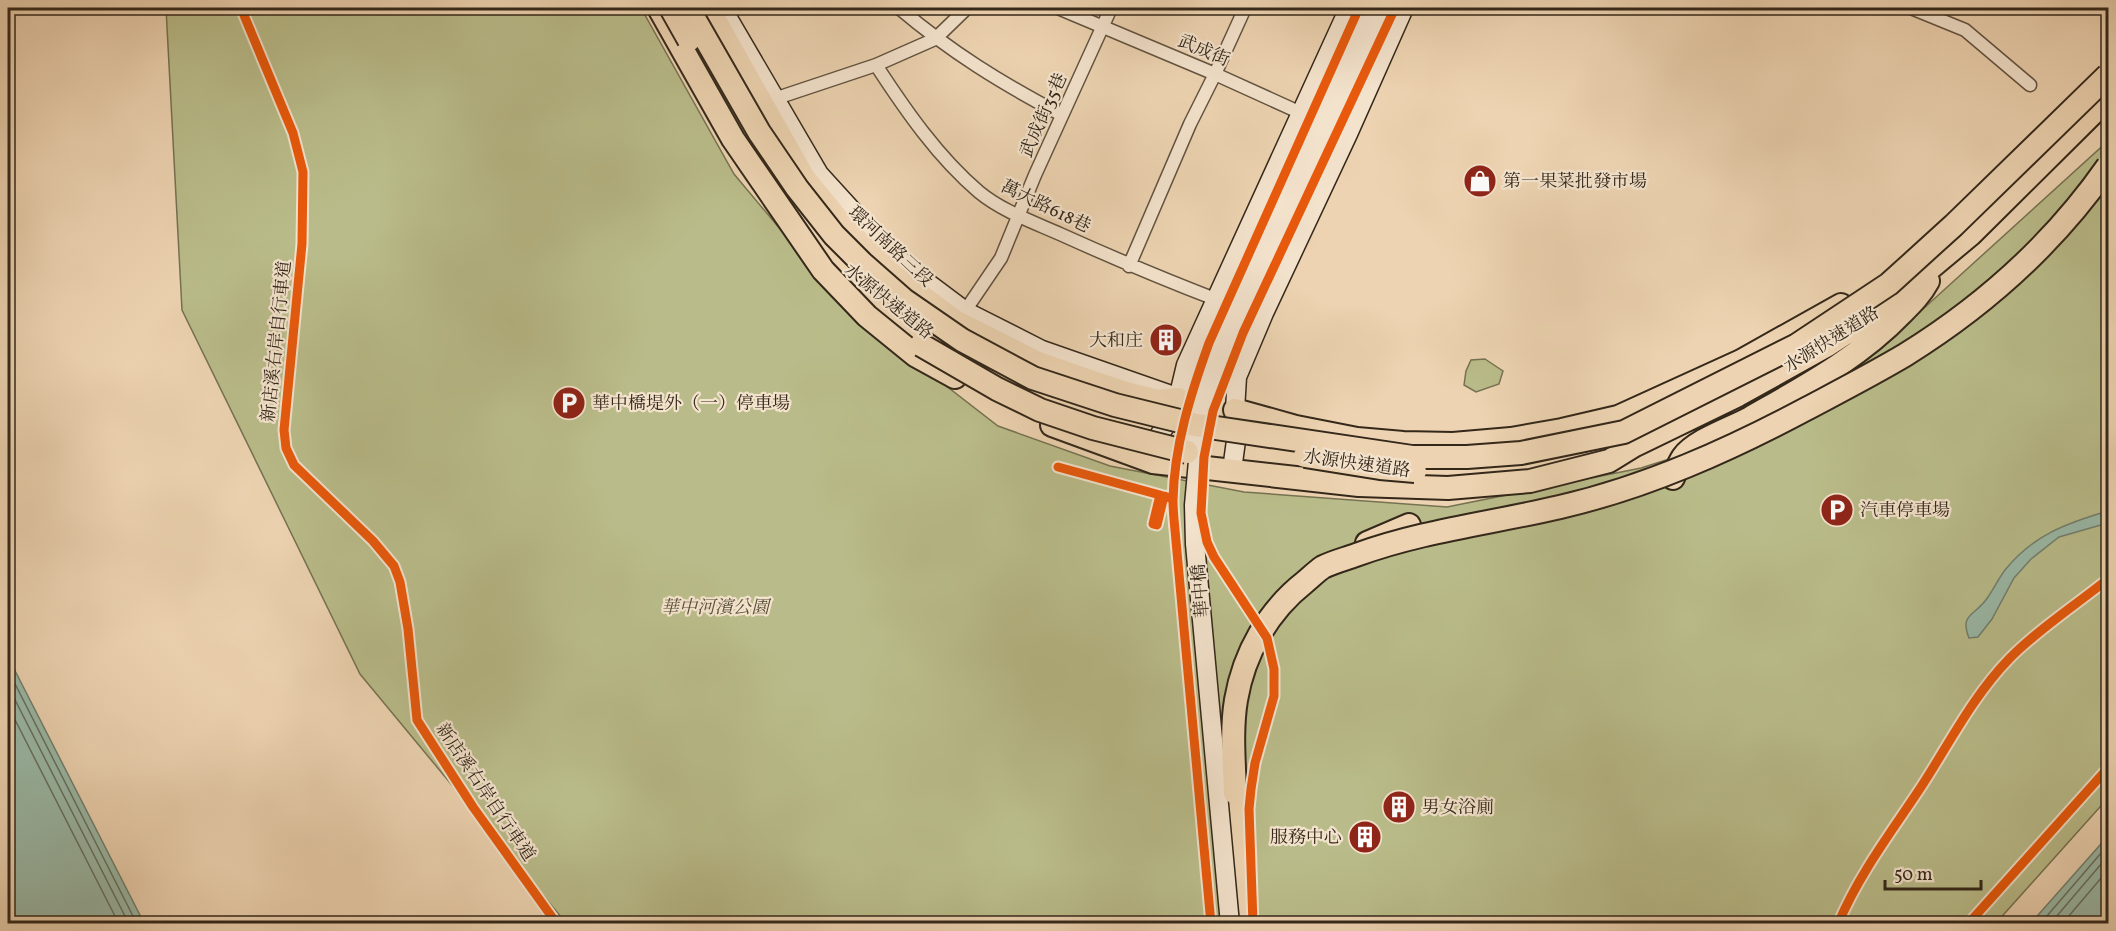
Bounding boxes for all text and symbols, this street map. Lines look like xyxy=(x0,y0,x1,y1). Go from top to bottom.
street label: 武成街 xyxy=(1174,29,1233,73)
street label: 武成街35巷 xyxy=(1015,69,1074,162)
shop icon: 第一果菜批發市場 xyxy=(1462,163,1498,199)
place label: 第一果菜批發市場 xyxy=(1503,170,1647,195)
street label: 萬大路618巷 xyxy=(996,175,1095,240)
street label: 環河南路三段 xyxy=(842,201,938,293)
street label: 水源快速道路 xyxy=(838,258,938,346)
street label: 新店溪右岸自行車道 xyxy=(257,259,298,423)
street label: 水源快速道路 xyxy=(1779,301,1884,379)
building icon: 大和庄 xyxy=(1148,322,1184,358)
place label: 大和庄 xyxy=(1089,329,1143,354)
parking icon: 華中橋堤外（一）停車場 xyxy=(551,385,587,421)
place label: 華中橋堤外（一）停車場 xyxy=(592,392,790,417)
street label: 水源快速道路 xyxy=(1302,445,1412,484)
parking icon: 汽車停車場 xyxy=(1819,492,1855,528)
place label: 汽車停車場 xyxy=(1860,499,1950,524)
street label: 華中橋 xyxy=(1187,563,1216,619)
park label: 華中河濱公園 xyxy=(661,596,772,621)
street label: 新店溪右岸自行車道 xyxy=(429,719,540,867)
building icon: 男女浴廁 xyxy=(1381,789,1417,825)
place label: 男女浴廁 xyxy=(1422,796,1494,821)
building icon: 服務中心 xyxy=(1347,819,1383,855)
place label: 服務中心 xyxy=(1270,826,1342,851)
scale bar xyxy=(1885,853,1981,891)
text: 50 m xyxy=(1894,863,1933,888)

